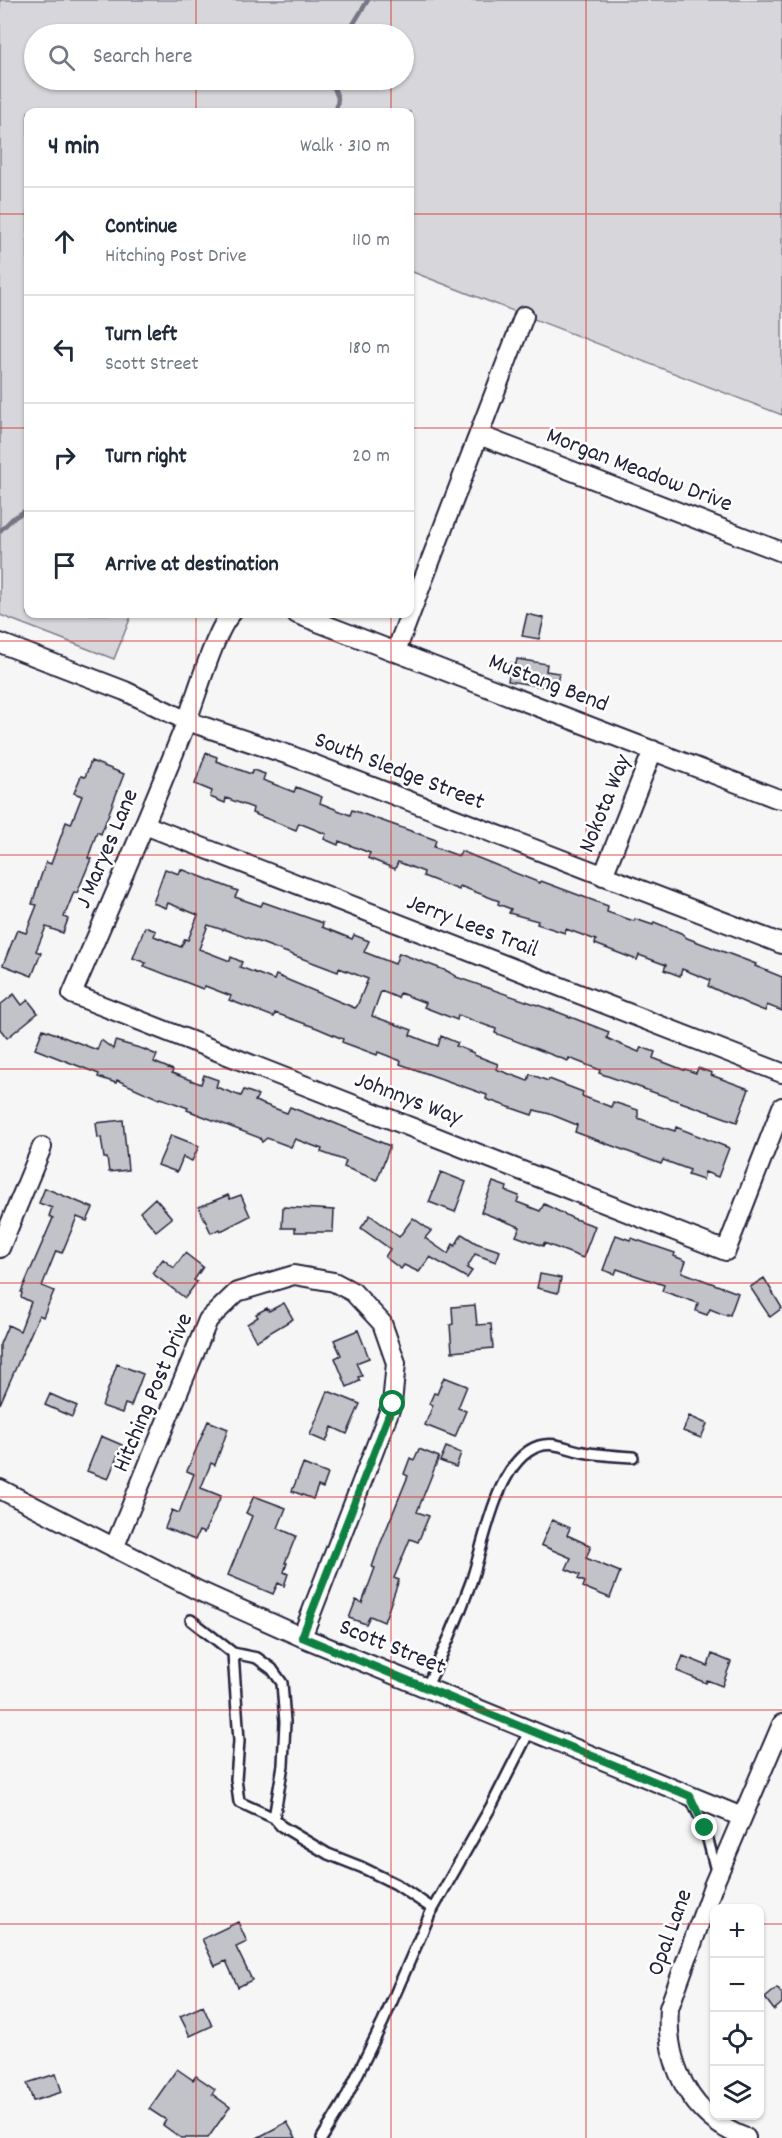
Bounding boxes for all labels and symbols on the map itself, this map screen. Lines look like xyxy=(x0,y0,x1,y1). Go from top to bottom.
street label: Morgan Meadow Drive xyxy=(541,420,737,522)
street label: Mustang Bend xyxy=(483,646,613,722)
street label: South Sledge Street xyxy=(309,724,489,820)
street label: Nokota Way xyxy=(571,749,642,858)
street label: J Maryes Lane xyxy=(68,784,148,914)
street label: Jerry Lees Trail xyxy=(401,886,543,968)
street label: Johnnys Way xyxy=(349,1064,468,1137)
street label: Hitching Post Drive xyxy=(105,1308,203,1478)
route start xyxy=(379,1390,405,1416)
street label: Scott Street xyxy=(333,1611,451,1685)
route end xyxy=(691,1814,717,1840)
street label: Opal Lane xyxy=(640,1885,702,1981)

